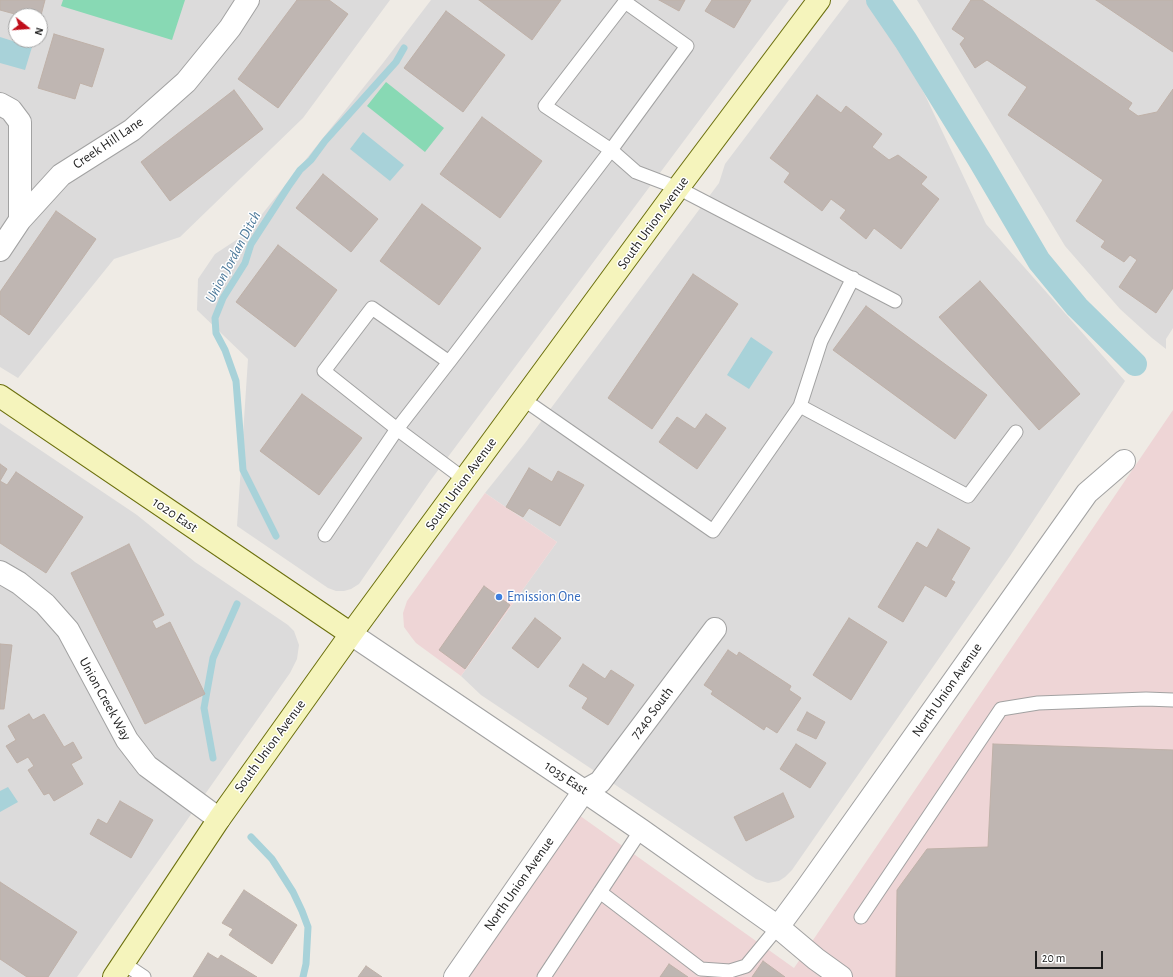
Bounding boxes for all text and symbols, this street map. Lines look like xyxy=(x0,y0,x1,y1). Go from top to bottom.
north arrow xyxy=(8,8,48,48)
text: N xyxy=(33,26,45,37)
street label: Creek Hill Lane xyxy=(70,113,146,173)
street label: South Union Avenue xyxy=(614,173,692,273)
water label: Union Jordan Ditch xyxy=(201,208,265,306)
street label: South Union Avenue xyxy=(422,434,500,534)
street label: 1020 East xyxy=(149,494,201,536)
place label: Emission One xyxy=(507,589,581,605)
marker: Emission One xyxy=(494,592,504,602)
street label: North Union Avenue xyxy=(908,640,986,740)
street label: Union Creek Way xyxy=(75,654,135,744)
street label: 7240 South xyxy=(627,684,677,742)
street label: South Union Avenue xyxy=(231,696,309,796)
street label: 1035 East xyxy=(541,757,591,799)
street label: North Union Avenue xyxy=(480,834,558,934)
scale bar xyxy=(1037,943,1105,969)
text: 20 m xyxy=(1042,952,1065,964)

